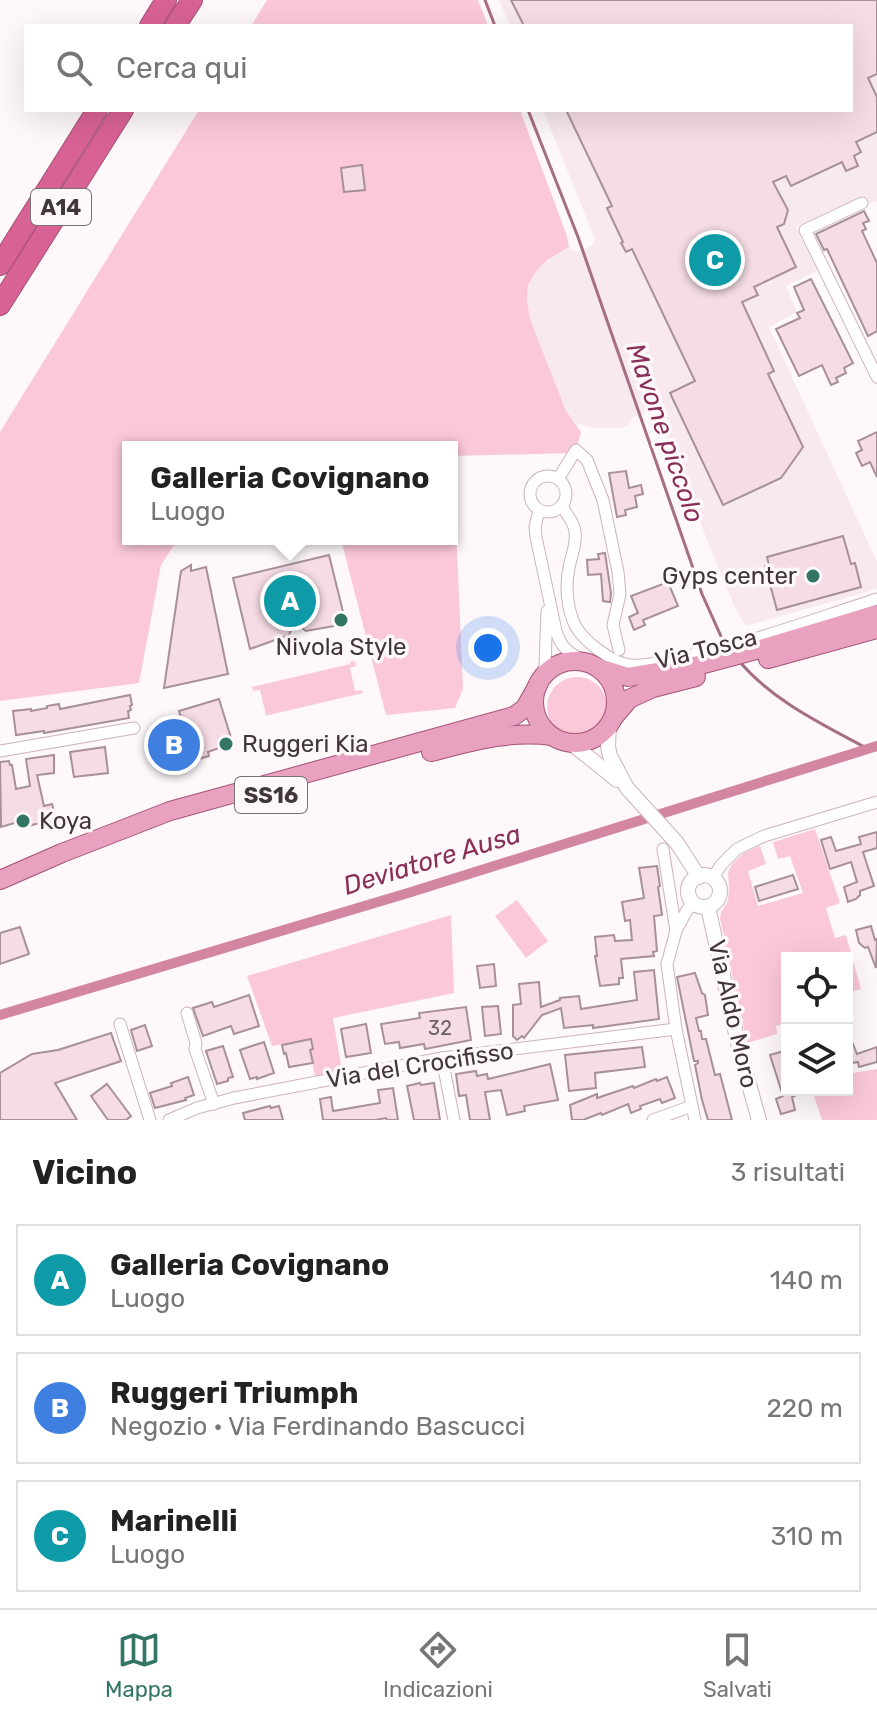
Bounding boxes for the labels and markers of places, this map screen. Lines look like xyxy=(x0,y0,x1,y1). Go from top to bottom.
pin: C xyxy=(689,230,741,290)
place label: Gyps center xyxy=(662,562,797,590)
marker: Gyps center xyxy=(804,567,822,585)
pin: A xyxy=(264,571,316,631)
marker: Nivola Style xyxy=(332,611,350,629)
place label: Nivola Style xyxy=(276,633,406,661)
pin: B xyxy=(148,715,200,775)
place label: Ruggeri Kia xyxy=(242,730,369,758)
marker: Ruggeri Kia xyxy=(217,735,235,753)
place label: Koya xyxy=(39,807,92,835)
marker: Koya xyxy=(14,812,32,830)

